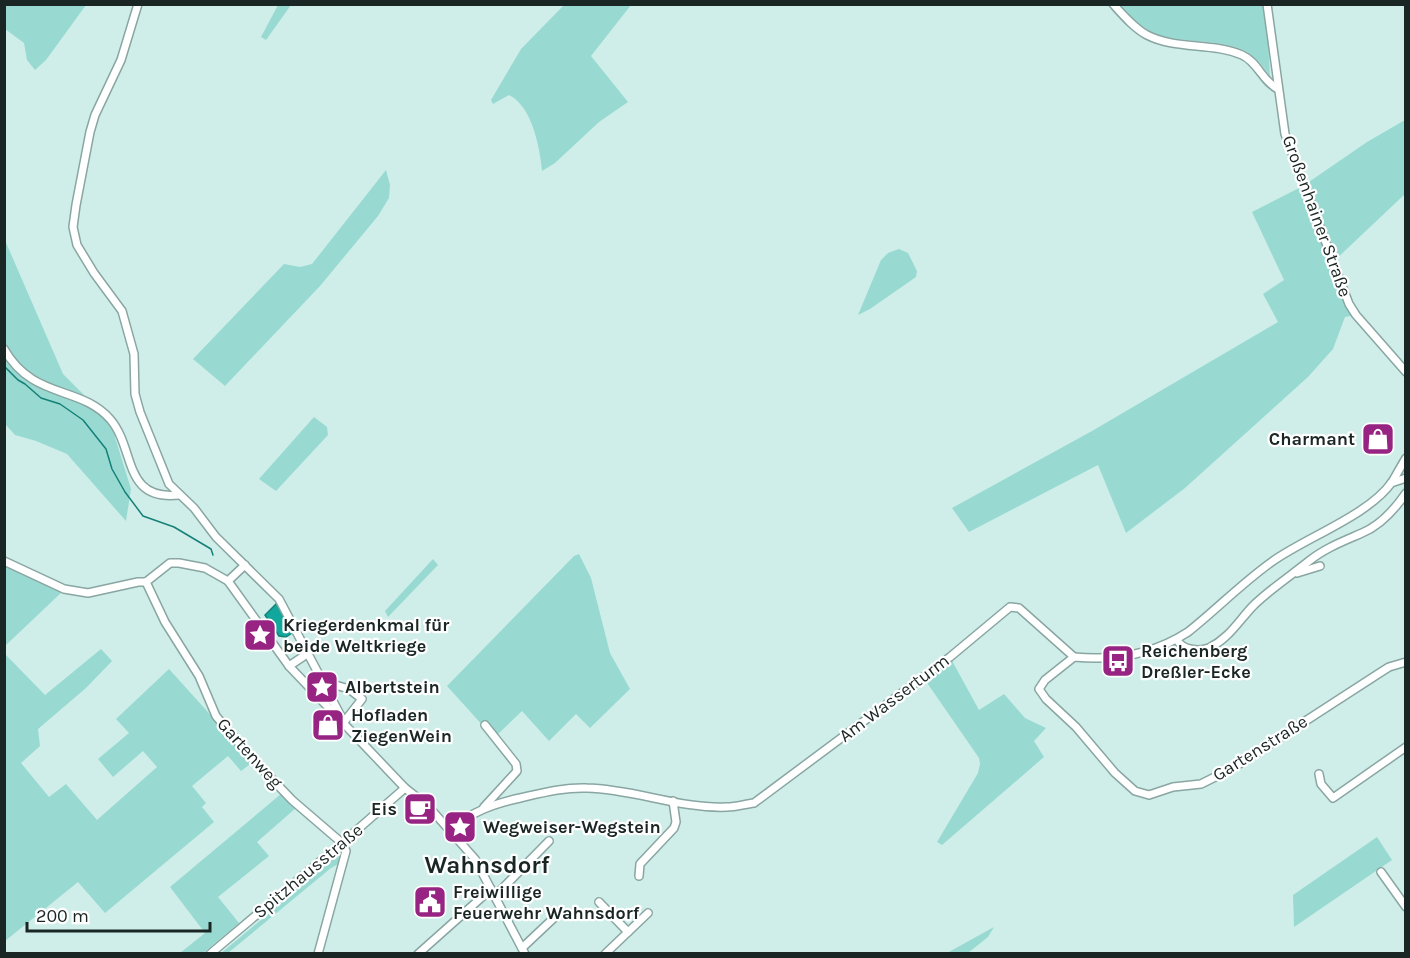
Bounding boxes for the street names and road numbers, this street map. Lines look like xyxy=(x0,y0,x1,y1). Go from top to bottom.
street label: Großenhainer Straße xyxy=(1278,132,1356,300)
street label: Am Wasserturm xyxy=(834,649,954,747)
street label: Gartenstraße xyxy=(1208,710,1312,786)
street label: Gartenweg xyxy=(213,713,287,793)
street label: Spitzhausstraße xyxy=(249,819,367,923)

